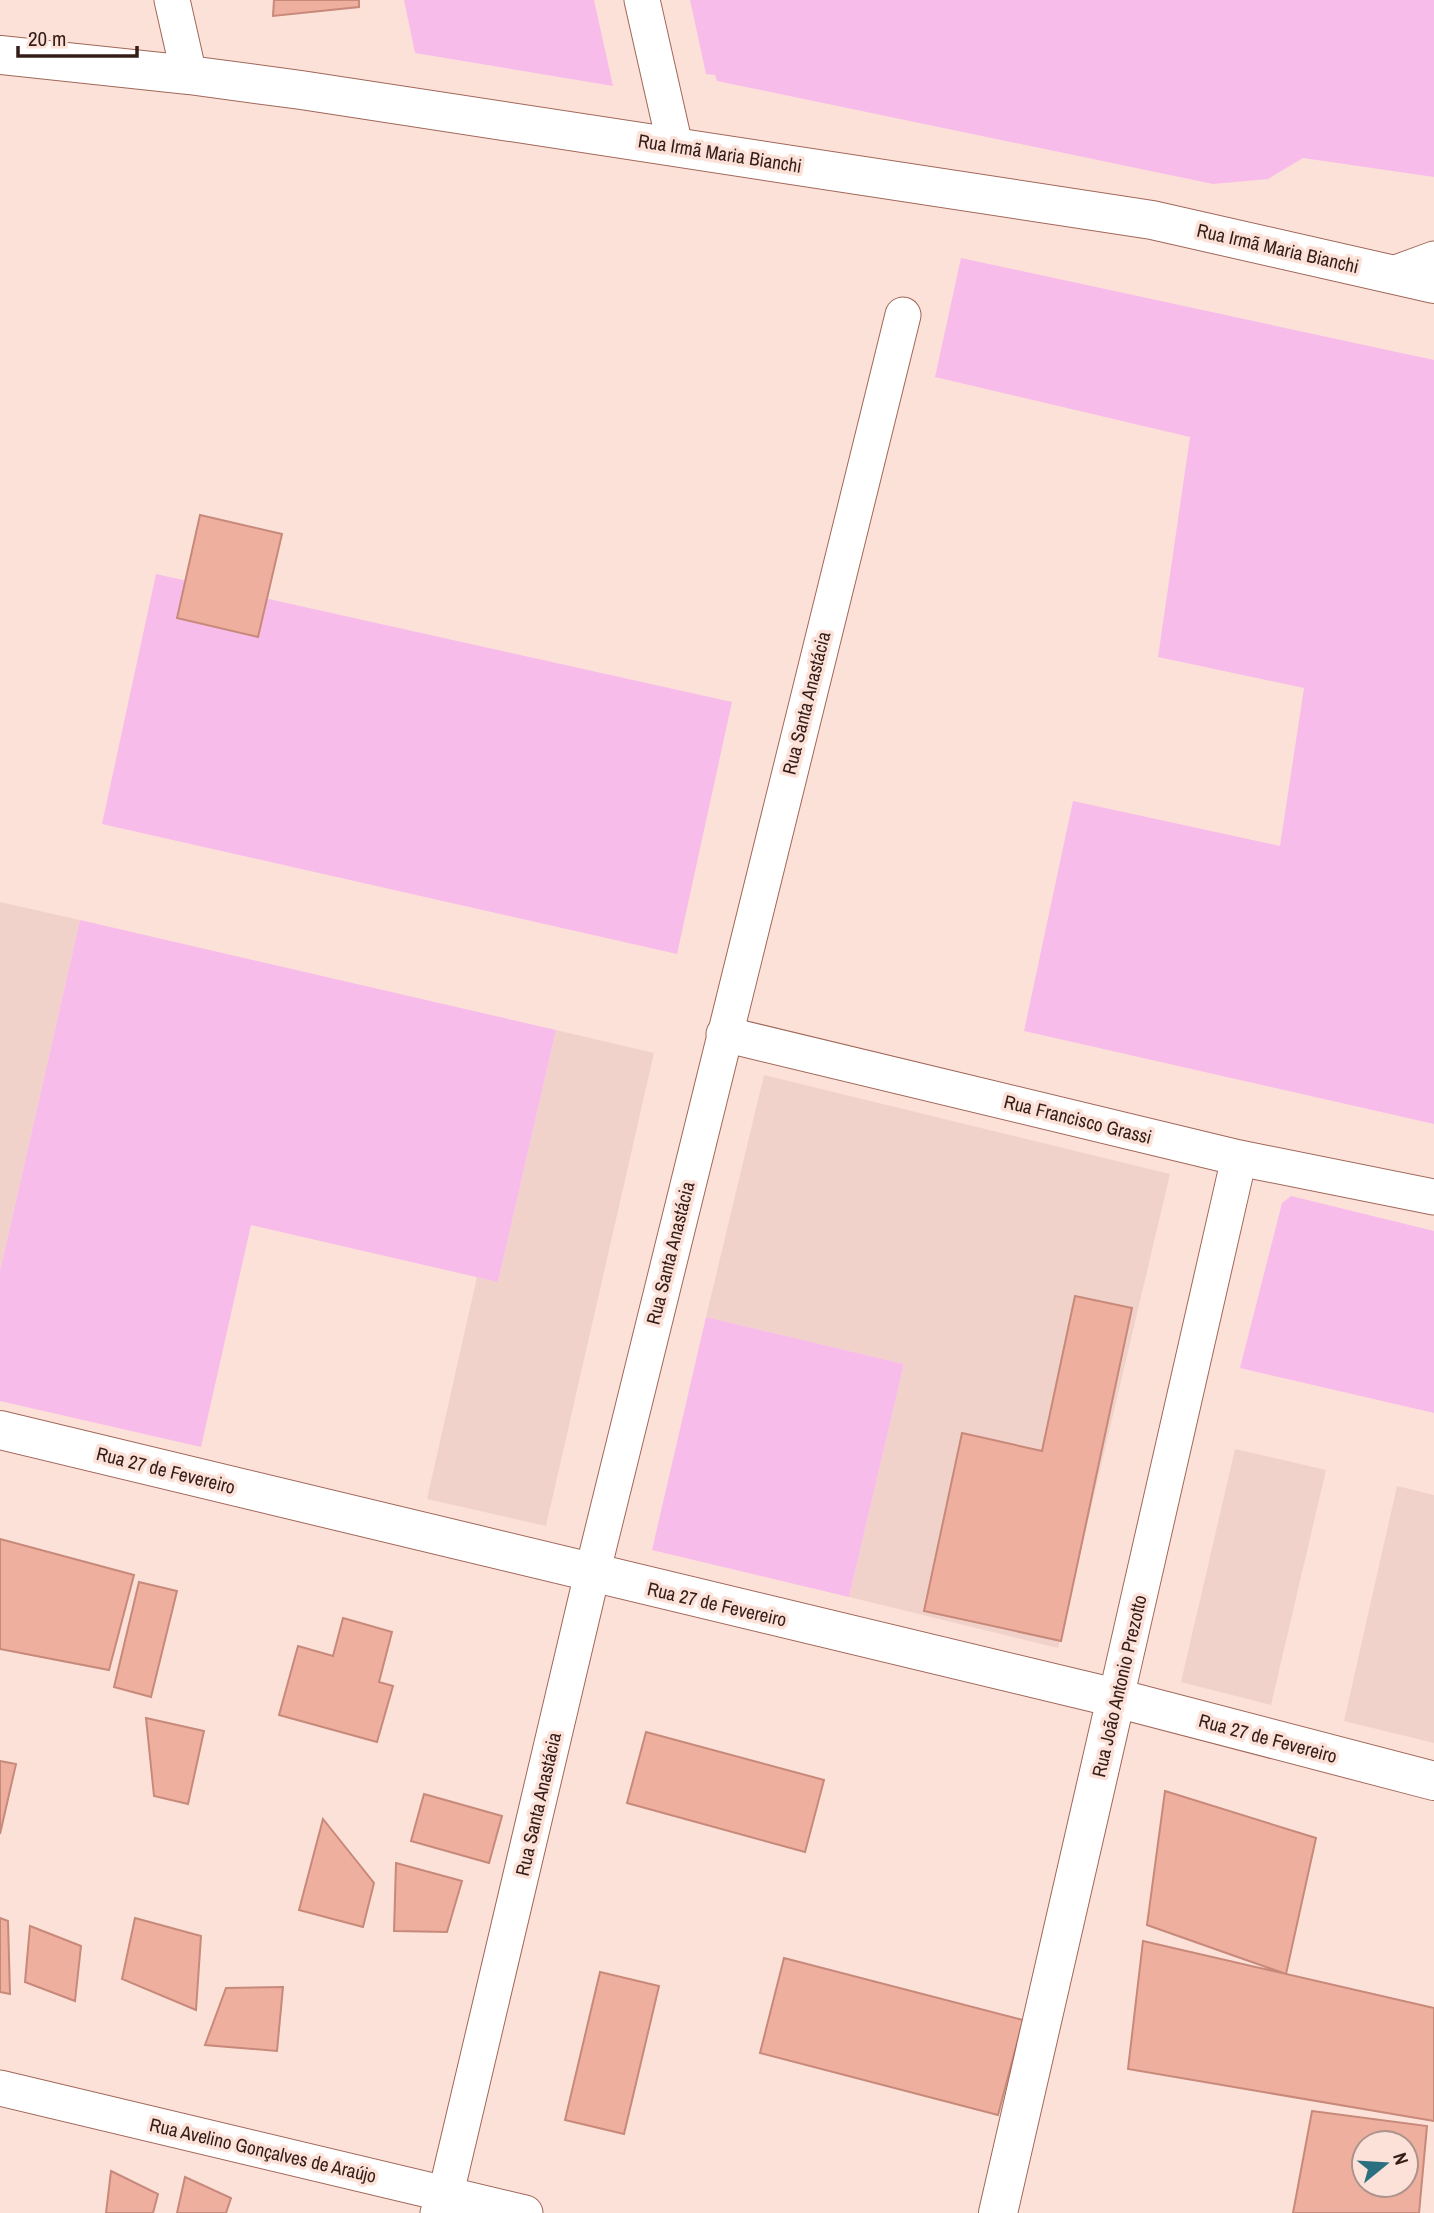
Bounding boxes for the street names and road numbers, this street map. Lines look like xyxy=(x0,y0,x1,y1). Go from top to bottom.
street label: Rua Irmã Maria Bianchi xyxy=(636,127,804,179)
street label: Rua Irmã Maria Bianchi xyxy=(1194,217,1362,279)
street label: Rua Santa Anastácia xyxy=(776,629,836,777)
street label: Rua Francisco Grassi xyxy=(1001,1088,1155,1150)
street label: Rua Santa Anastácia xyxy=(640,1179,700,1327)
street label: Rua 27 de Fevereiro xyxy=(94,1440,238,1500)
street label: Rua 27 de Fevereiro xyxy=(645,1575,789,1633)
street label: Rua João Antonio Prezotto xyxy=(1085,1592,1153,1780)
street label: Rua 27 de Fevereiro xyxy=(1196,1707,1340,1769)
street label: Rua Santa Anastácia xyxy=(509,1729,567,1878)
street label: Rua Avelino Gonçalves de Araújo xyxy=(147,2111,379,2189)

